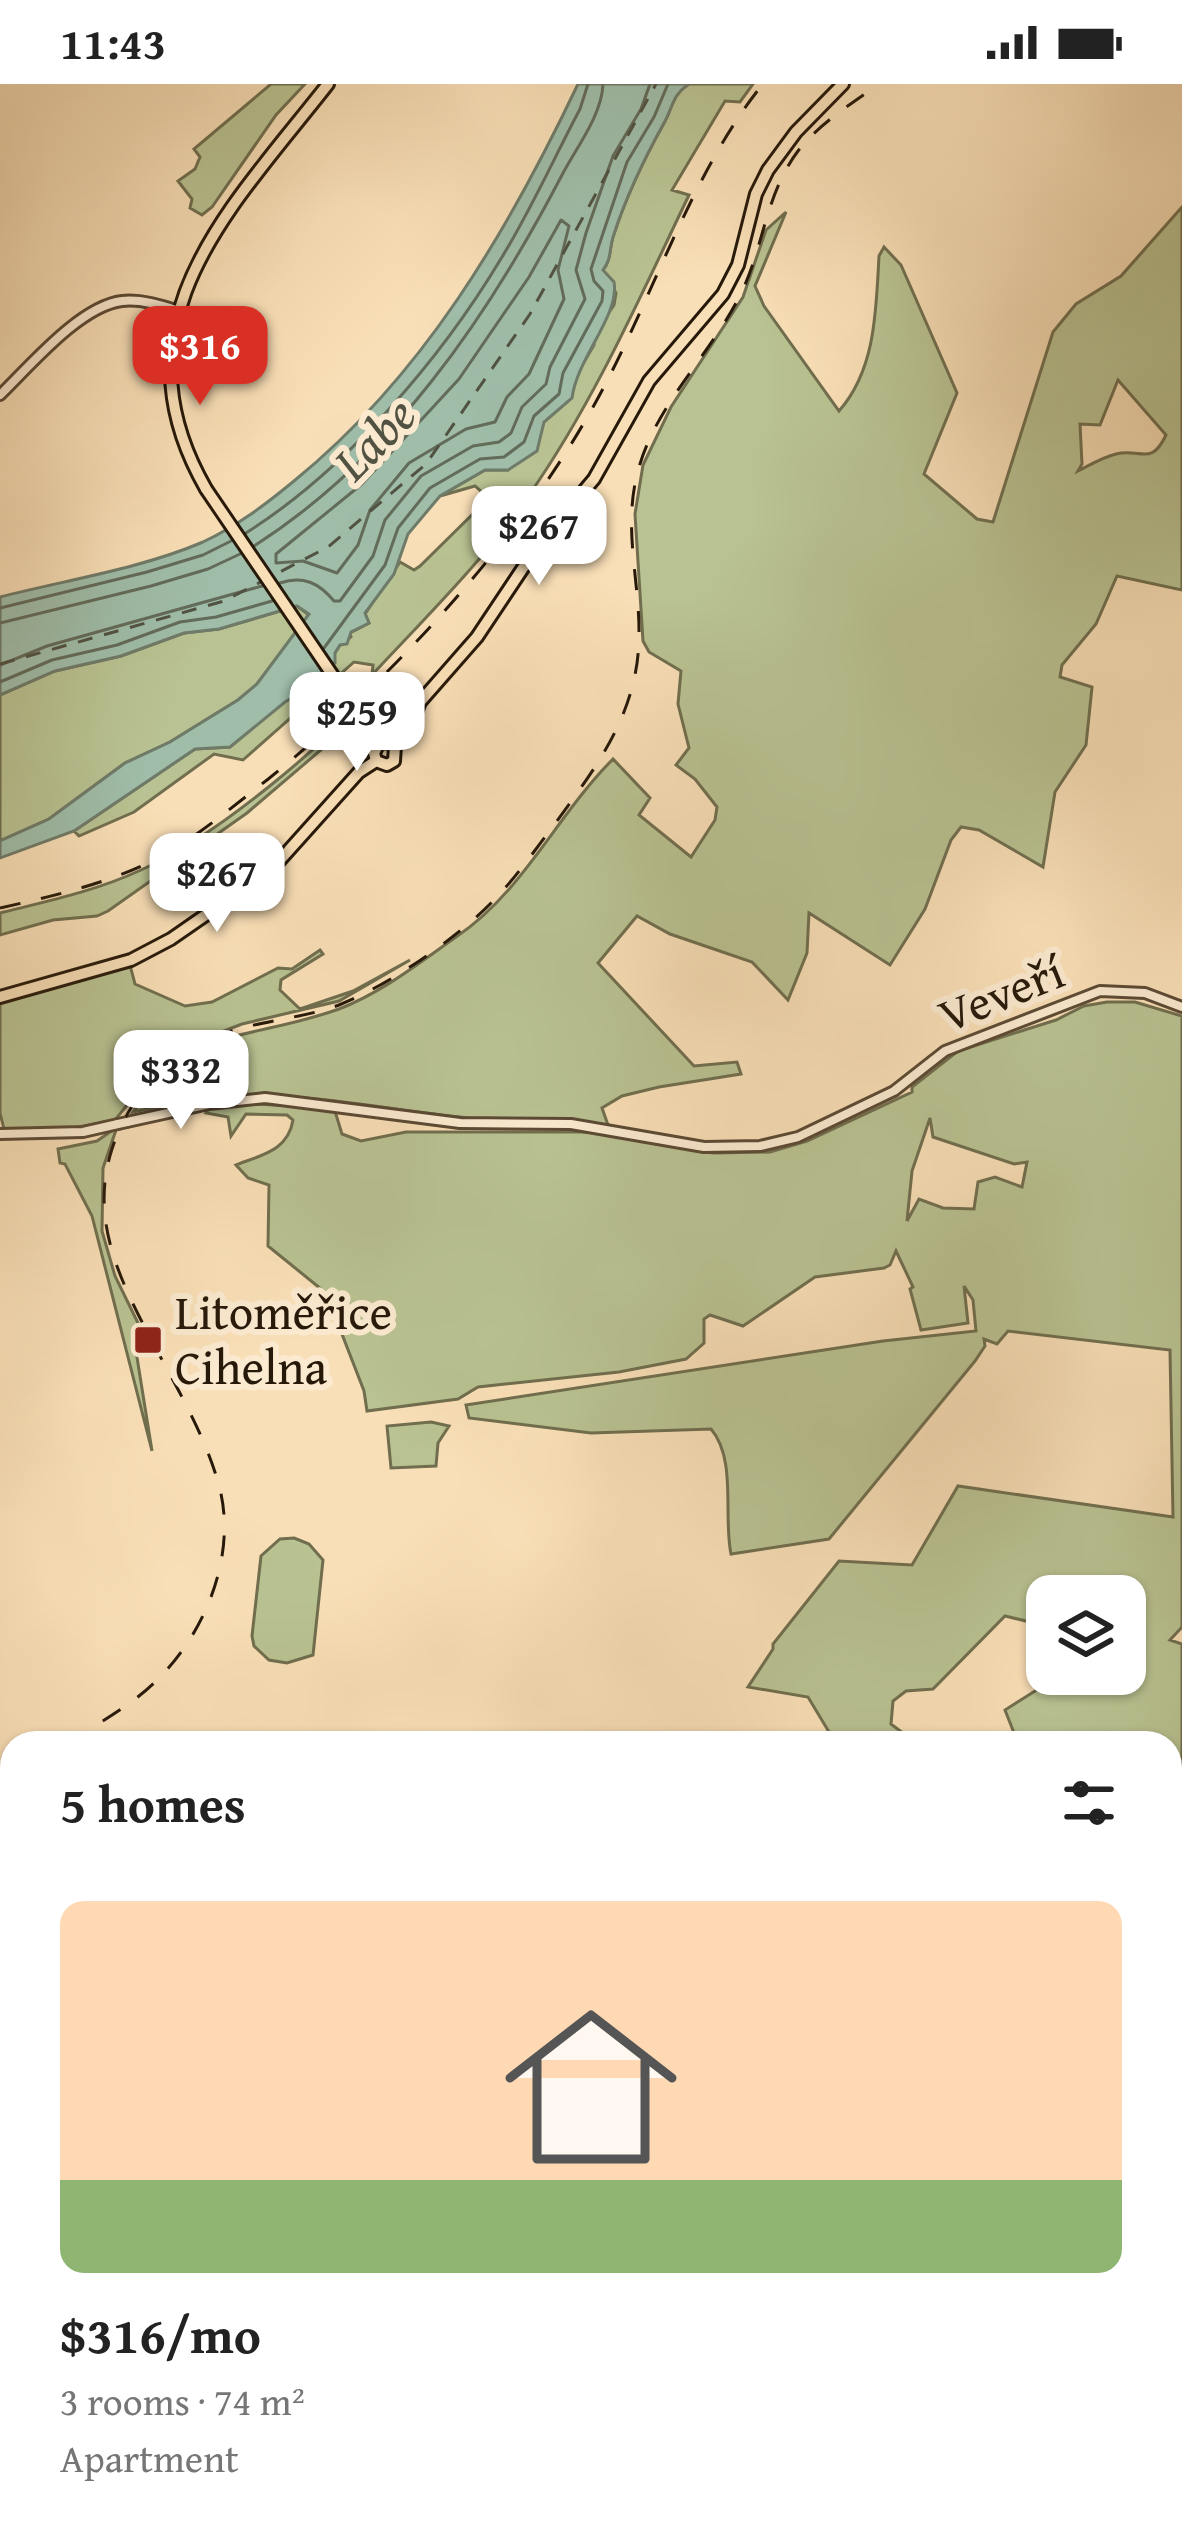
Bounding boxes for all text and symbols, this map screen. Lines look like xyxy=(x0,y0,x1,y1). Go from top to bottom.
text: 11:43 xyxy=(60,10,166,75)
pin: $316 xyxy=(129,306,271,408)
text: $316 xyxy=(160,316,240,373)
water label: Labe xyxy=(314,379,433,497)
pin: $267 xyxy=(468,486,610,588)
text: $267 xyxy=(499,496,579,553)
pin: $259 xyxy=(286,672,428,774)
text: $259 xyxy=(317,682,397,739)
pin: $267 xyxy=(146,833,288,935)
text: $267 xyxy=(177,843,257,900)
street label: Veveří xyxy=(927,935,1076,1050)
pin: $332 xyxy=(110,1030,252,1132)
text: $332 xyxy=(141,1040,221,1097)
place label: Litoměřice Cihelna xyxy=(175,1276,392,1402)
marker: Litoměřice Cihelna xyxy=(132,1324,164,1356)
map controls xyxy=(1026,1575,1146,1695)
button: layers xyxy=(1026,1575,1146,1695)
text: 5 homes xyxy=(60,1766,246,1841)
icon: filters xyxy=(1056,1770,1122,1836)
icon: home xyxy=(483,1979,699,2195)
text: $316/mo xyxy=(60,2297,261,2372)
text: 3 rooms · 74 m² xyxy=(60,2372,305,2429)
text: Apartment xyxy=(60,2429,239,2486)

